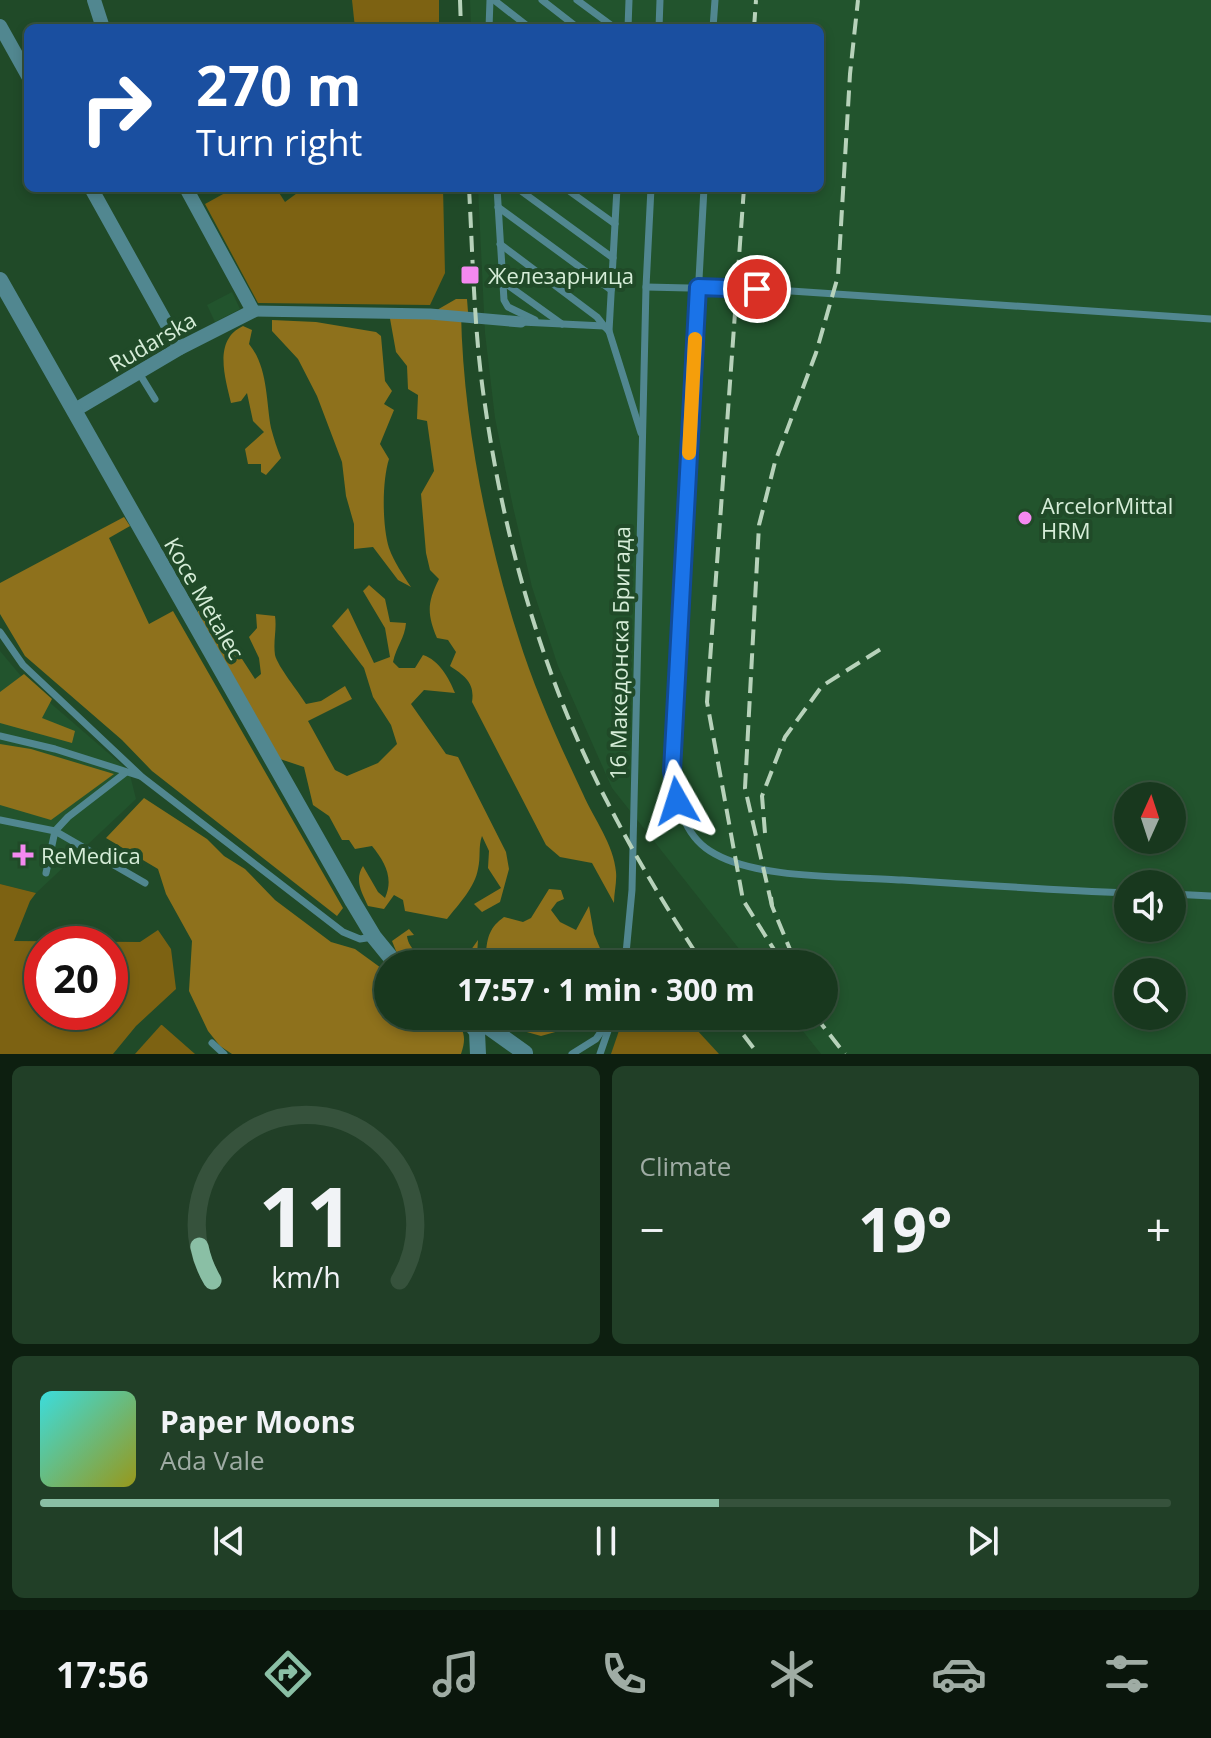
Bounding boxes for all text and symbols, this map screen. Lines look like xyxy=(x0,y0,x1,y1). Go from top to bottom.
text: 270 m xyxy=(196,46,362,122)
icon: right xyxy=(64,56,168,160)
text: Turn right xyxy=(196,118,362,167)
pin xyxy=(723,255,791,323)
place label: Железарница xyxy=(488,260,634,290)
marker: Железарница xyxy=(459,264,481,286)
icon: arrive xyxy=(735,267,779,311)
street label: Rudarska xyxy=(103,304,201,378)
place label: ArcelorMittal HRM xyxy=(1041,490,1173,545)
marker: ArcelorMittal HRM xyxy=(1016,509,1034,527)
street label: 16 Македонска Бригада xyxy=(602,526,636,780)
street label: Koce Metalec xyxy=(158,532,252,664)
position arrow xyxy=(635,759,719,843)
north arrow xyxy=(1114,782,1186,854)
map controls xyxy=(1114,782,1186,1030)
place label: ReMedica xyxy=(41,840,141,870)
marker: ReMedica xyxy=(12,844,34,866)
button: sound xyxy=(1114,870,1186,942)
speed limit sign: 20 xyxy=(24,926,128,1030)
button: search xyxy=(1114,958,1186,1030)
text: 17:57 · 1 min · 300 m xyxy=(457,969,755,1010)
text: Climate xyxy=(640,1148,731,1184)
text: 11 xyxy=(258,1158,353,1271)
text: 19° xyxy=(858,1188,952,1270)
text: − xyxy=(640,1199,665,1259)
text: + xyxy=(1146,1199,1171,1259)
text: km/h xyxy=(271,1257,340,1296)
text: Paper Moons xyxy=(160,1401,355,1442)
text: Ada Vale xyxy=(160,1442,265,1478)
icon: previous xyxy=(207,1519,251,1563)
icon: pause xyxy=(584,1519,628,1563)
icon: next xyxy=(961,1519,1005,1563)
icon: directions xyxy=(260,1646,316,1702)
icon: music xyxy=(428,1646,484,1702)
icon: phone xyxy=(596,1646,652,1702)
icon: climate xyxy=(764,1646,820,1702)
icon: car xyxy=(931,1646,987,1702)
icon: filters xyxy=(1099,1646,1155,1702)
text: 17:56 xyxy=(56,1650,148,1699)

